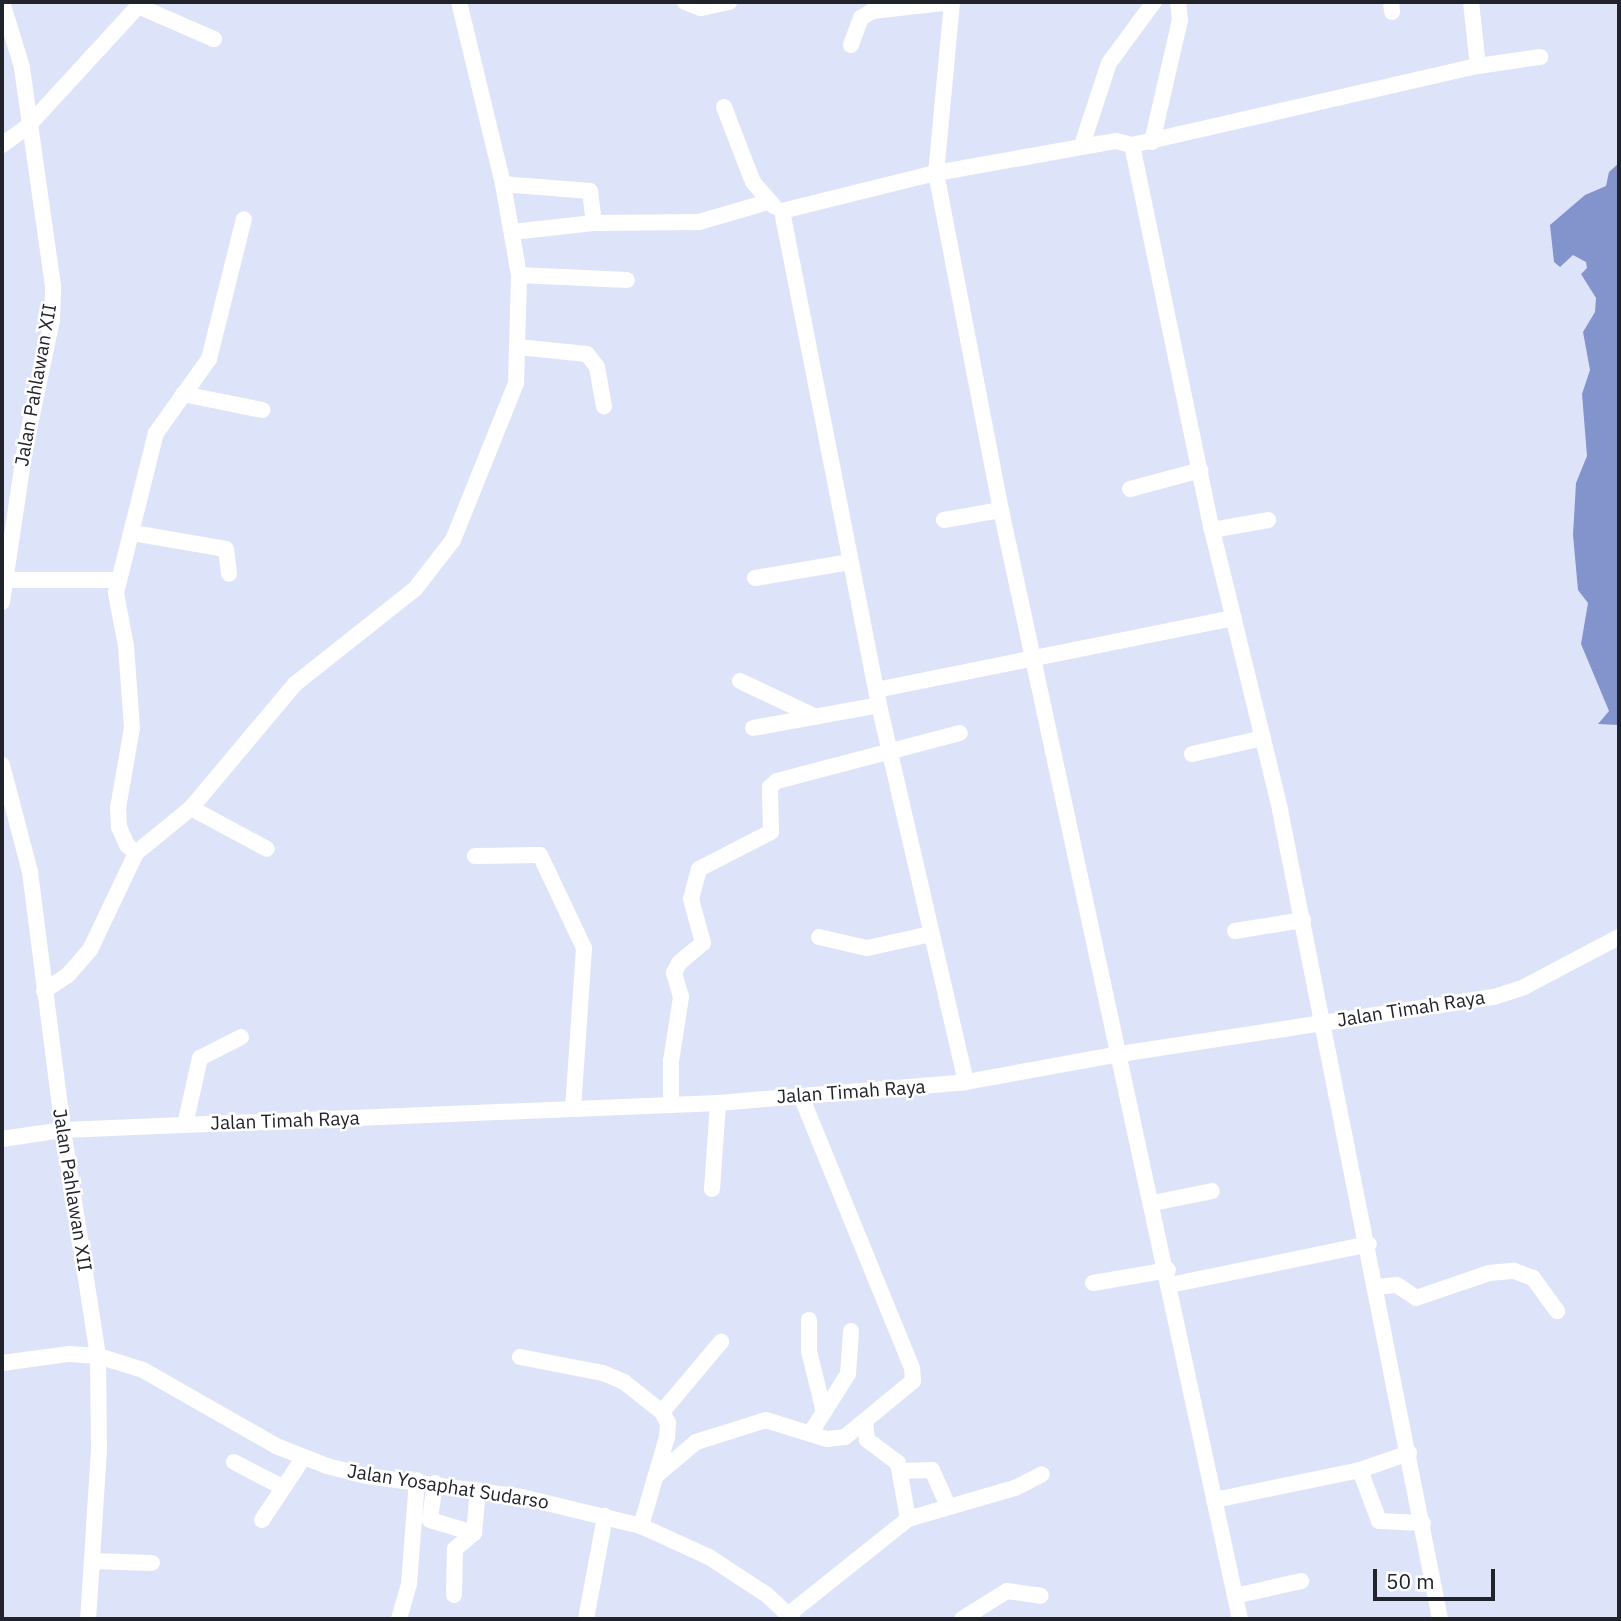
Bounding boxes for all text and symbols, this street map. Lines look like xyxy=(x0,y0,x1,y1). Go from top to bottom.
street label: Jalan Pahlawan XII xyxy=(10,302,62,468)
street label: Jalan Timah Raya xyxy=(1335,986,1487,1032)
street label: Jalan Timah Raya xyxy=(776,1075,926,1109)
street label: Jalan Pahlawan XII xyxy=(48,1107,96,1273)
street label: Jalan Timah Raya xyxy=(210,1107,360,1135)
street label: Jalan Yosaphat Sudarso xyxy=(346,1460,550,1514)
scale bar xyxy=(1376,1554,1498,1598)
text: 50 m xyxy=(1386,1567,1435,1595)

